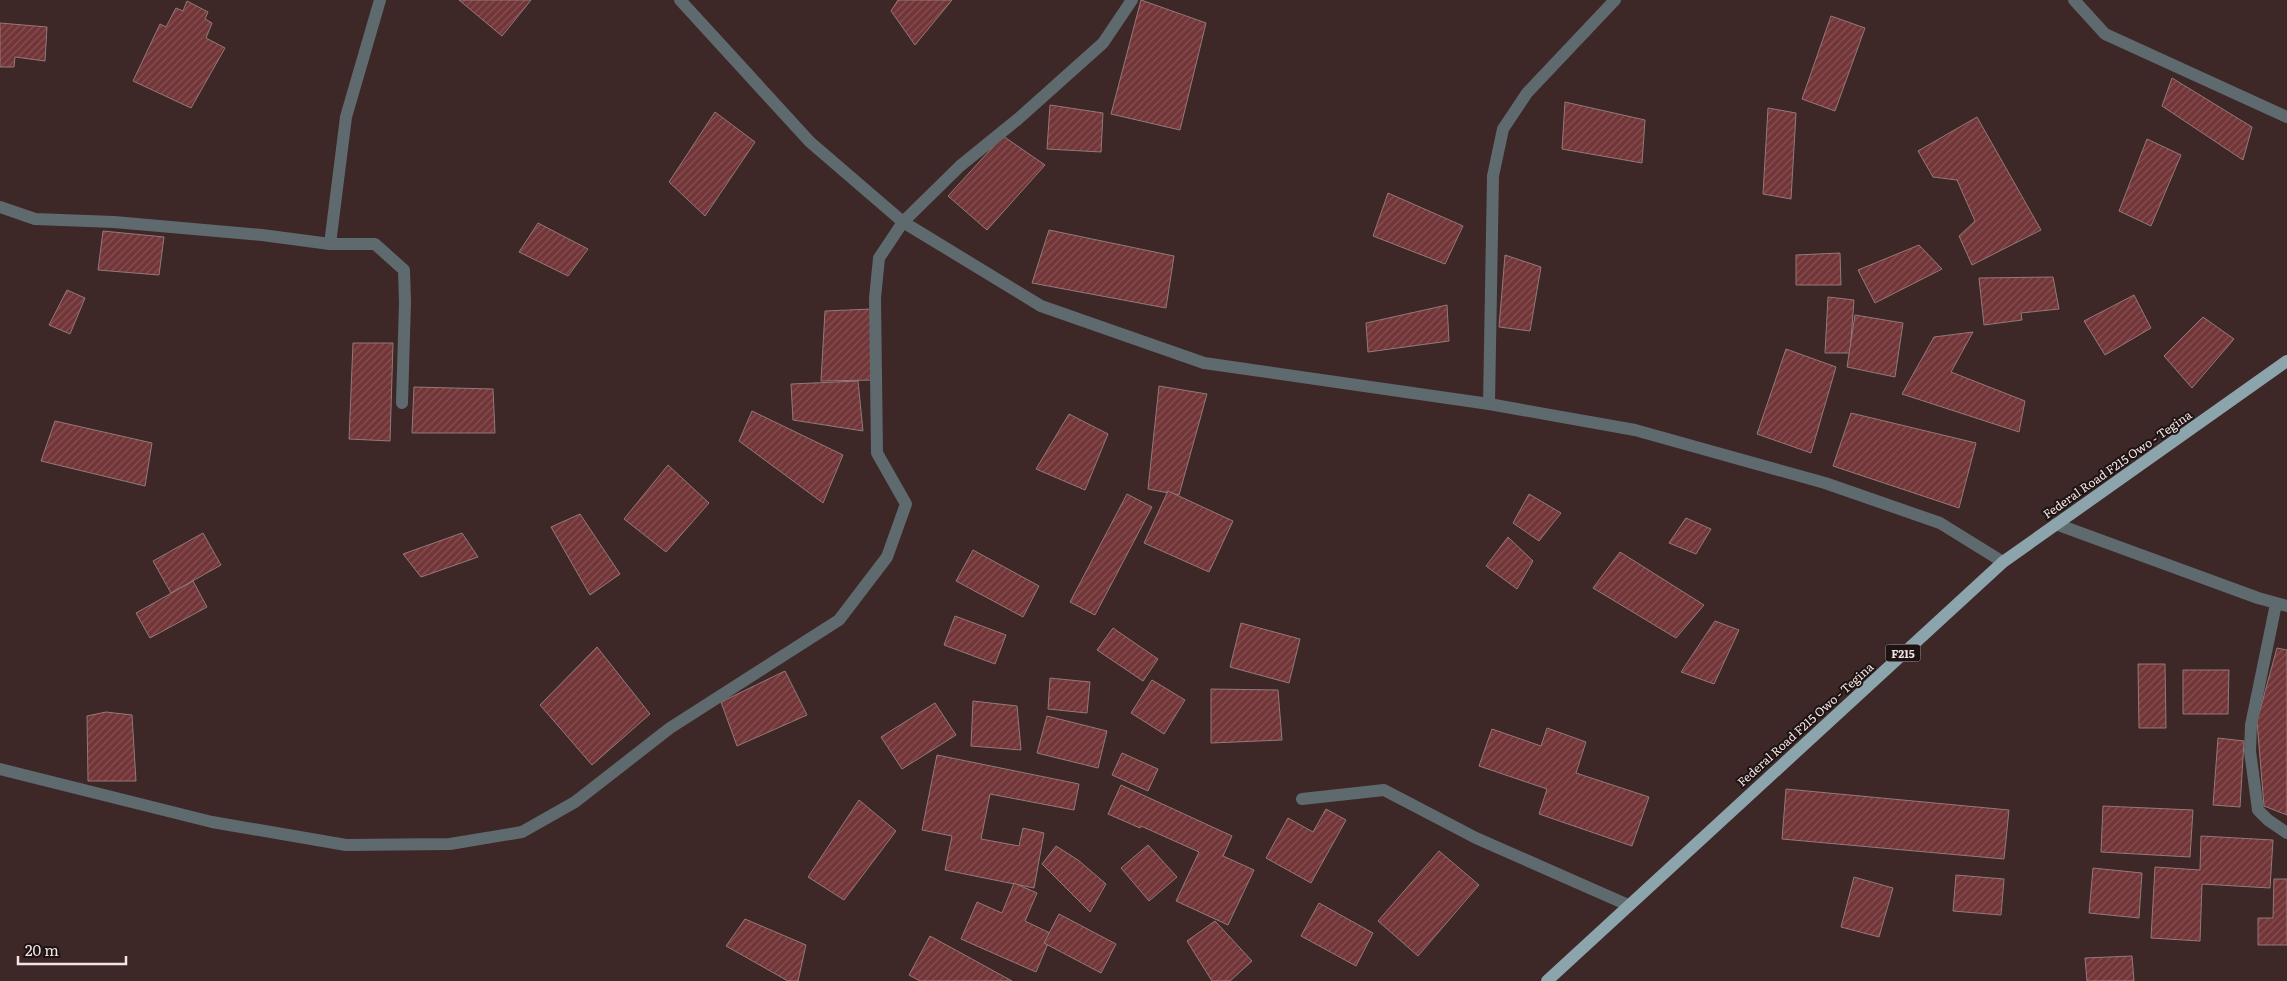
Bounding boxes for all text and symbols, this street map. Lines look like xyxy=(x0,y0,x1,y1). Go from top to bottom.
street label: Federal Road F215 Owo - Tegina xyxy=(2039,405,2196,522)
road number: F215 xyxy=(1886,644,1920,661)
street label: Federal Road F215 Owo - Tegina xyxy=(1733,657,1878,790)
scale bar xyxy=(18,934,125,966)
text: 20 m xyxy=(25,938,59,961)

